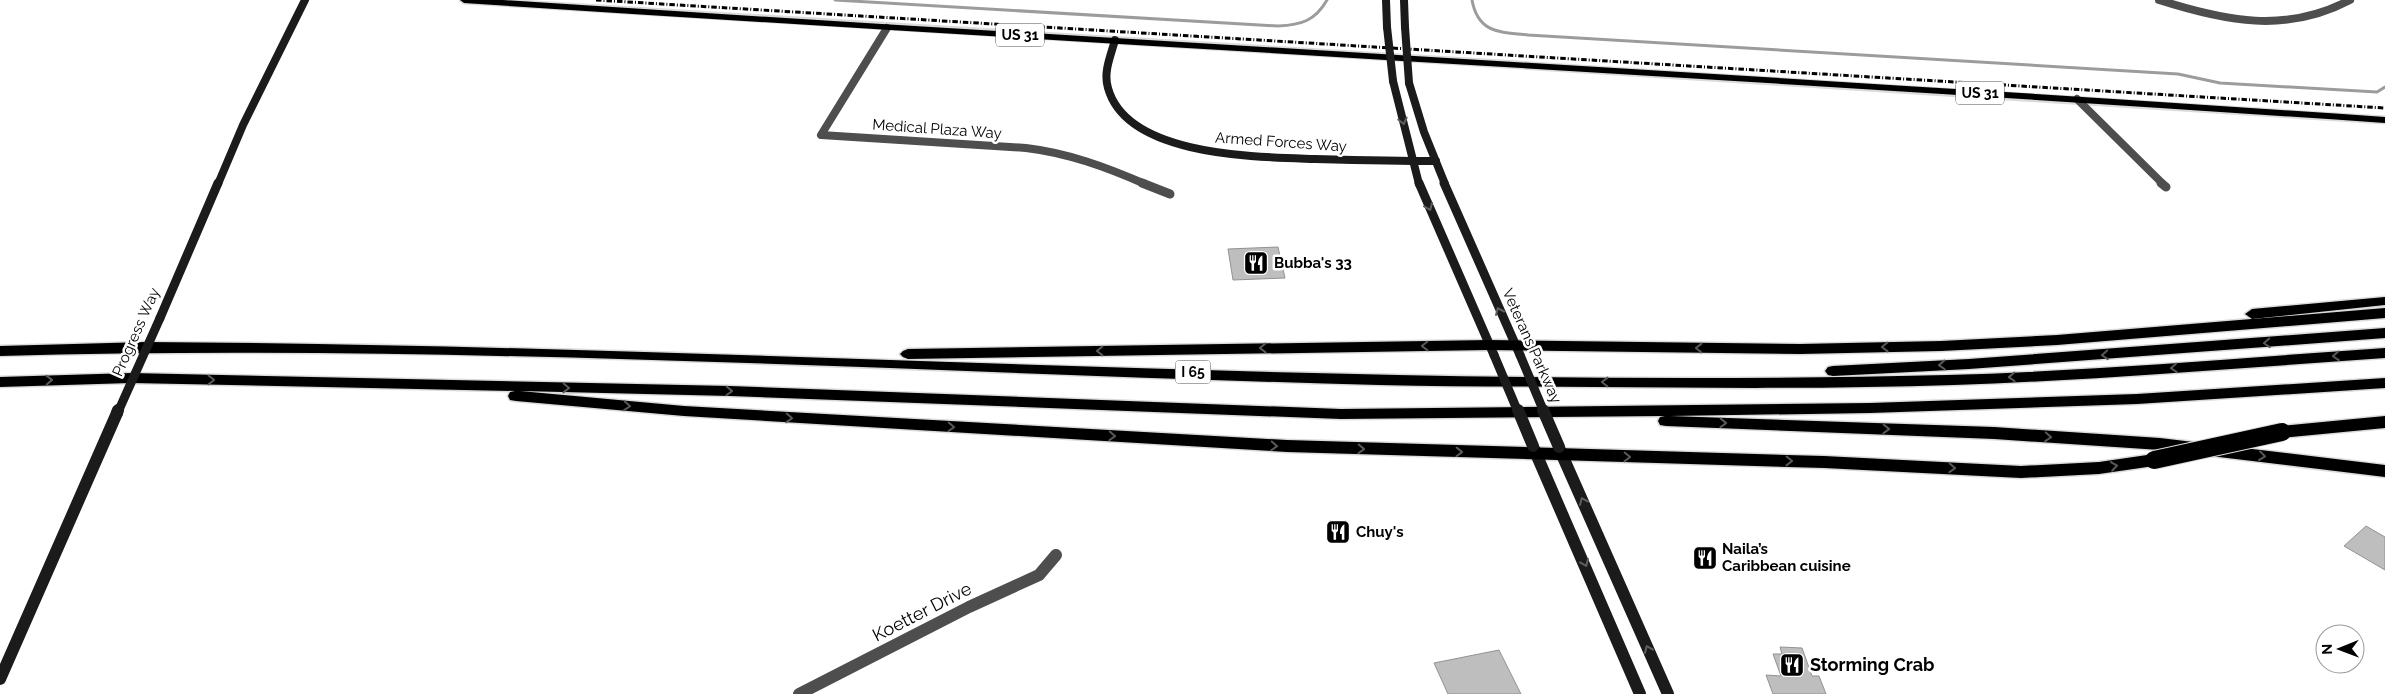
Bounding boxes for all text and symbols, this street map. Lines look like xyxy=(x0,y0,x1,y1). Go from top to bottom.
road number: US 31 xyxy=(996,24,1044,46)
road number: US 31 xyxy=(1956,82,2004,105)
street label: Medical Plaza Way xyxy=(872,115,1002,143)
one-way arrow xyxy=(1397,117,1408,126)
street label: Armed Forces Way xyxy=(1215,128,1347,156)
one-way arrow xyxy=(1422,202,1433,211)
restaurant icon: Bubba's 33 xyxy=(1243,250,1269,276)
place label: Bubba's 33 xyxy=(1274,254,1352,272)
street label: Progress Way xyxy=(108,285,164,379)
street label: Veterans Parkway xyxy=(1499,286,1565,406)
one-way arrow xyxy=(1495,307,1506,316)
one-way arrow xyxy=(2262,338,2270,349)
one-way arrow xyxy=(1421,341,1428,351)
one-way arrow xyxy=(1881,342,1889,352)
one-way arrow xyxy=(1258,343,1266,353)
one-way arrow xyxy=(1695,343,1702,353)
one-way arrow xyxy=(1096,346,1104,356)
one-way arrow xyxy=(2100,349,2108,360)
one-way arrow xyxy=(2332,351,2340,362)
one-way arrow xyxy=(1938,360,1946,371)
road number: I 65 xyxy=(1176,361,1210,384)
one-way arrow xyxy=(2170,363,2178,374)
one-way arrow xyxy=(2008,372,2016,383)
one-way arrow xyxy=(207,374,215,385)
one-way arrow xyxy=(45,375,53,385)
one-way arrow xyxy=(1600,377,1608,387)
one-way arrow xyxy=(562,383,570,393)
one-way arrow xyxy=(725,386,733,397)
one-way arrow xyxy=(623,400,631,411)
one-way arrow xyxy=(785,412,793,423)
one-way arrow xyxy=(1719,417,1727,428)
one-way arrow xyxy=(947,421,955,432)
one-way arrow xyxy=(1882,424,1890,434)
one-way arrow xyxy=(1108,431,1116,442)
one-way arrow xyxy=(2044,431,2052,442)
one-way arrow xyxy=(1271,440,1279,451)
one-way arrow xyxy=(1358,443,1366,454)
one-way arrow xyxy=(1456,447,1463,457)
one-way arrow xyxy=(2258,450,2266,461)
one-way arrow xyxy=(1623,451,1631,462)
one-way arrow xyxy=(1786,456,1794,466)
one-way arrow xyxy=(2110,461,2118,472)
one-way arrow xyxy=(1948,463,1956,474)
one-way arrow xyxy=(1578,497,1589,506)
restaurant icon: Chuy's xyxy=(1325,519,1351,545)
place label: Chuy's xyxy=(1356,523,1404,541)
place label: Naila’s Caribbean cuisine xyxy=(1722,540,1851,575)
restaurant icon: Naila’s Caribbean cuisine xyxy=(1692,545,1718,571)
one-way arrow xyxy=(1578,558,1589,567)
street label: Koetter Drive xyxy=(869,577,975,645)
north arrow xyxy=(2315,624,2365,674)
text: N xyxy=(2319,644,2335,655)
one-way arrow xyxy=(1644,645,1655,654)
restaurant icon: Storming Crab xyxy=(1779,652,1805,678)
place label: Storming Crab xyxy=(1810,654,1934,675)

